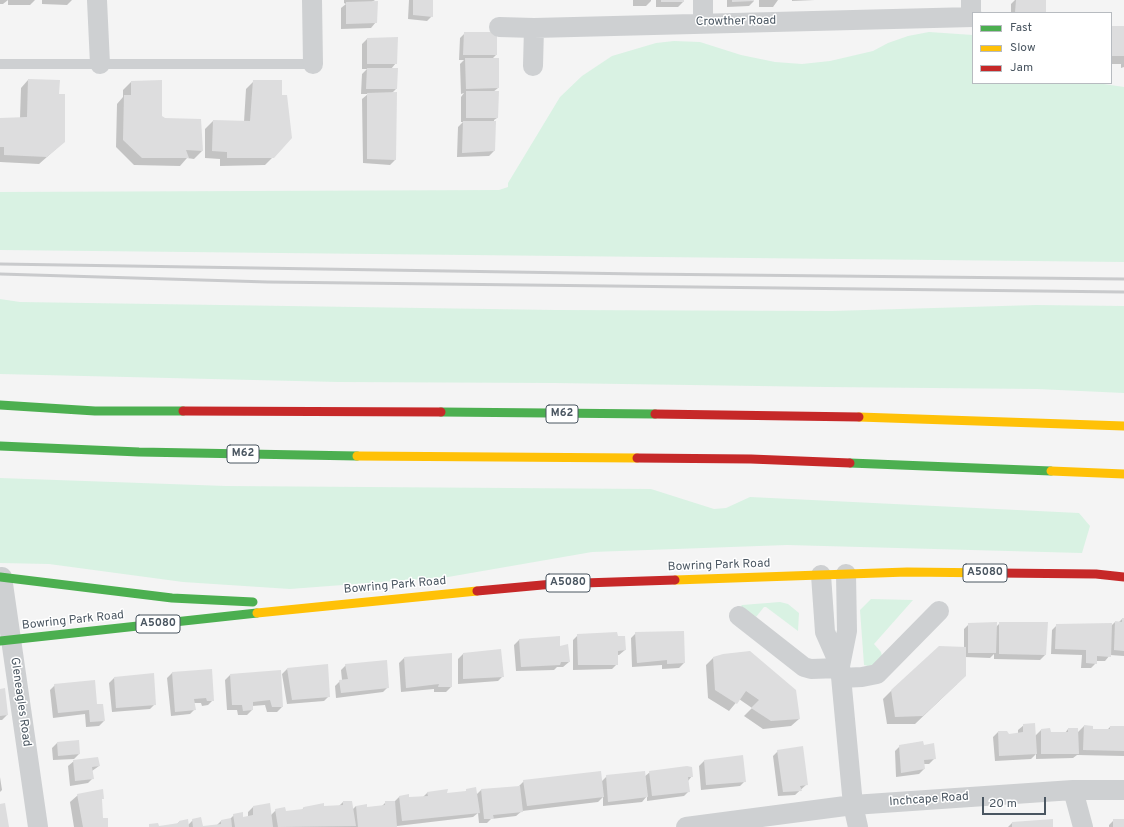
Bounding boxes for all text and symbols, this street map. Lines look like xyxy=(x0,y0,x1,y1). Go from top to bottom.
legend xyxy=(972,12,1112,84)
street label: Crowther Road xyxy=(696,14,776,30)
text: Fast xyxy=(1010,20,1032,36)
text: Slow xyxy=(1010,40,1036,56)
text: Jam xyxy=(1010,60,1033,76)
road number: M62 xyxy=(546,405,578,423)
road number: M62 xyxy=(227,445,259,463)
street label: Bowring Park Road xyxy=(667,557,771,575)
road number: A5080 xyxy=(963,564,1007,582)
street label: Bowring Park Road xyxy=(343,574,447,598)
road number: A5080 xyxy=(546,574,590,592)
street label: Bowring Park Road xyxy=(21,608,125,634)
road number: A5080 xyxy=(136,615,180,633)
street label: Gleneagles Road xyxy=(7,656,33,748)
scale bar xyxy=(984,789,1048,815)
street label: Inchcape Road xyxy=(889,790,969,810)
text: 20 m xyxy=(989,796,1017,812)

